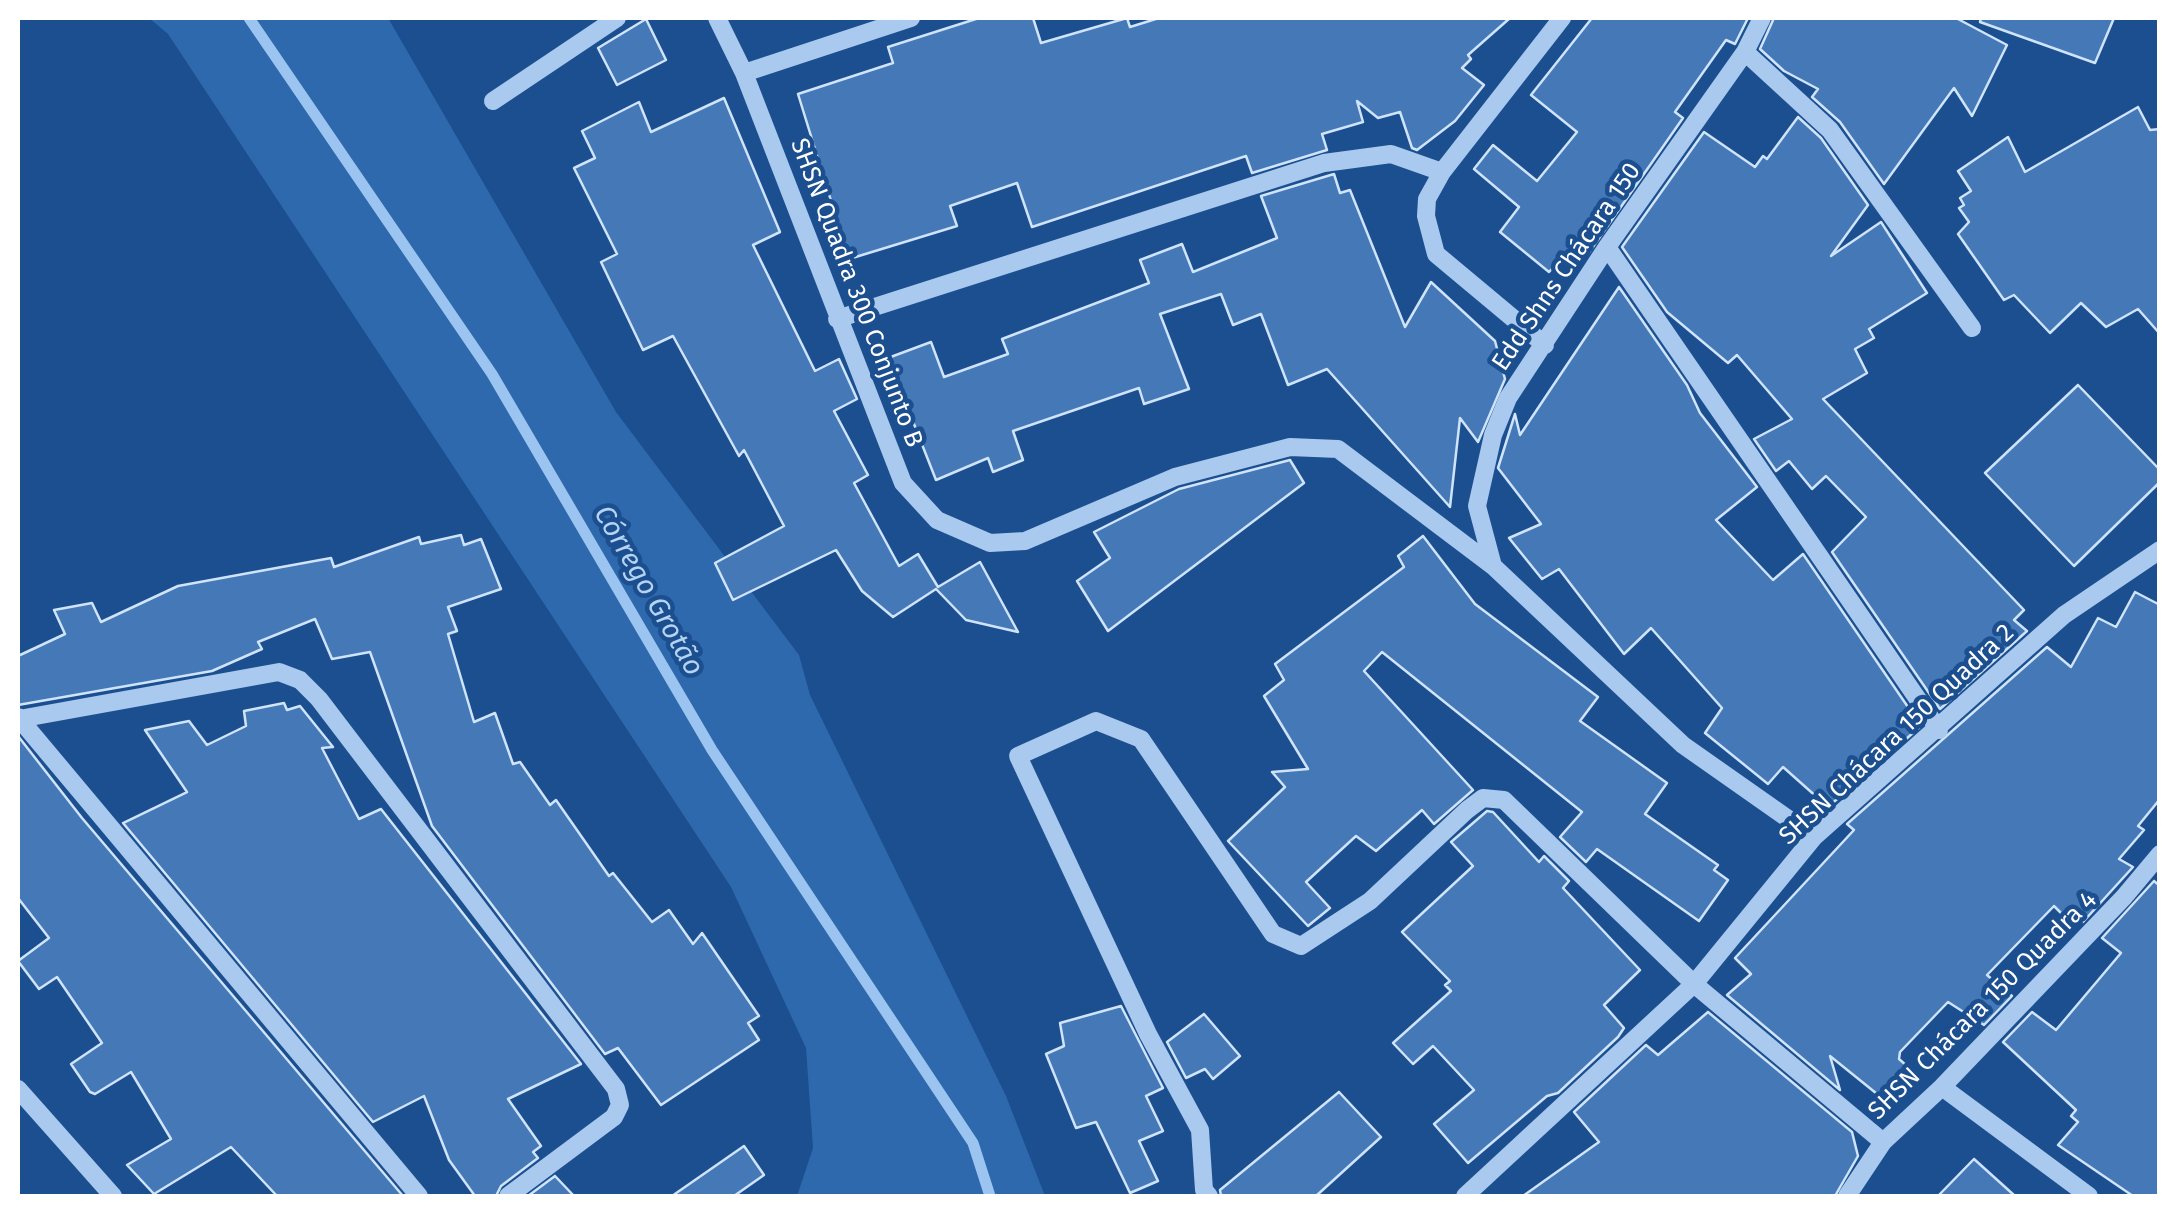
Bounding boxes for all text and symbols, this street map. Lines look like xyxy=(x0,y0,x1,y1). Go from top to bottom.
street label: SHSN Quadra 300 Conjunto B xyxy=(783,134,929,452)
street label: Edd Shns Chácara 150 xyxy=(1486,157,1648,377)
water label: Córrego Grotão xyxy=(586,500,710,682)
street label: SHSN Chácara 150 Quadra 2 xyxy=(1773,618,2021,852)
street label: SHSN Chácara 150 Quadra 4 xyxy=(1862,885,2104,1127)

